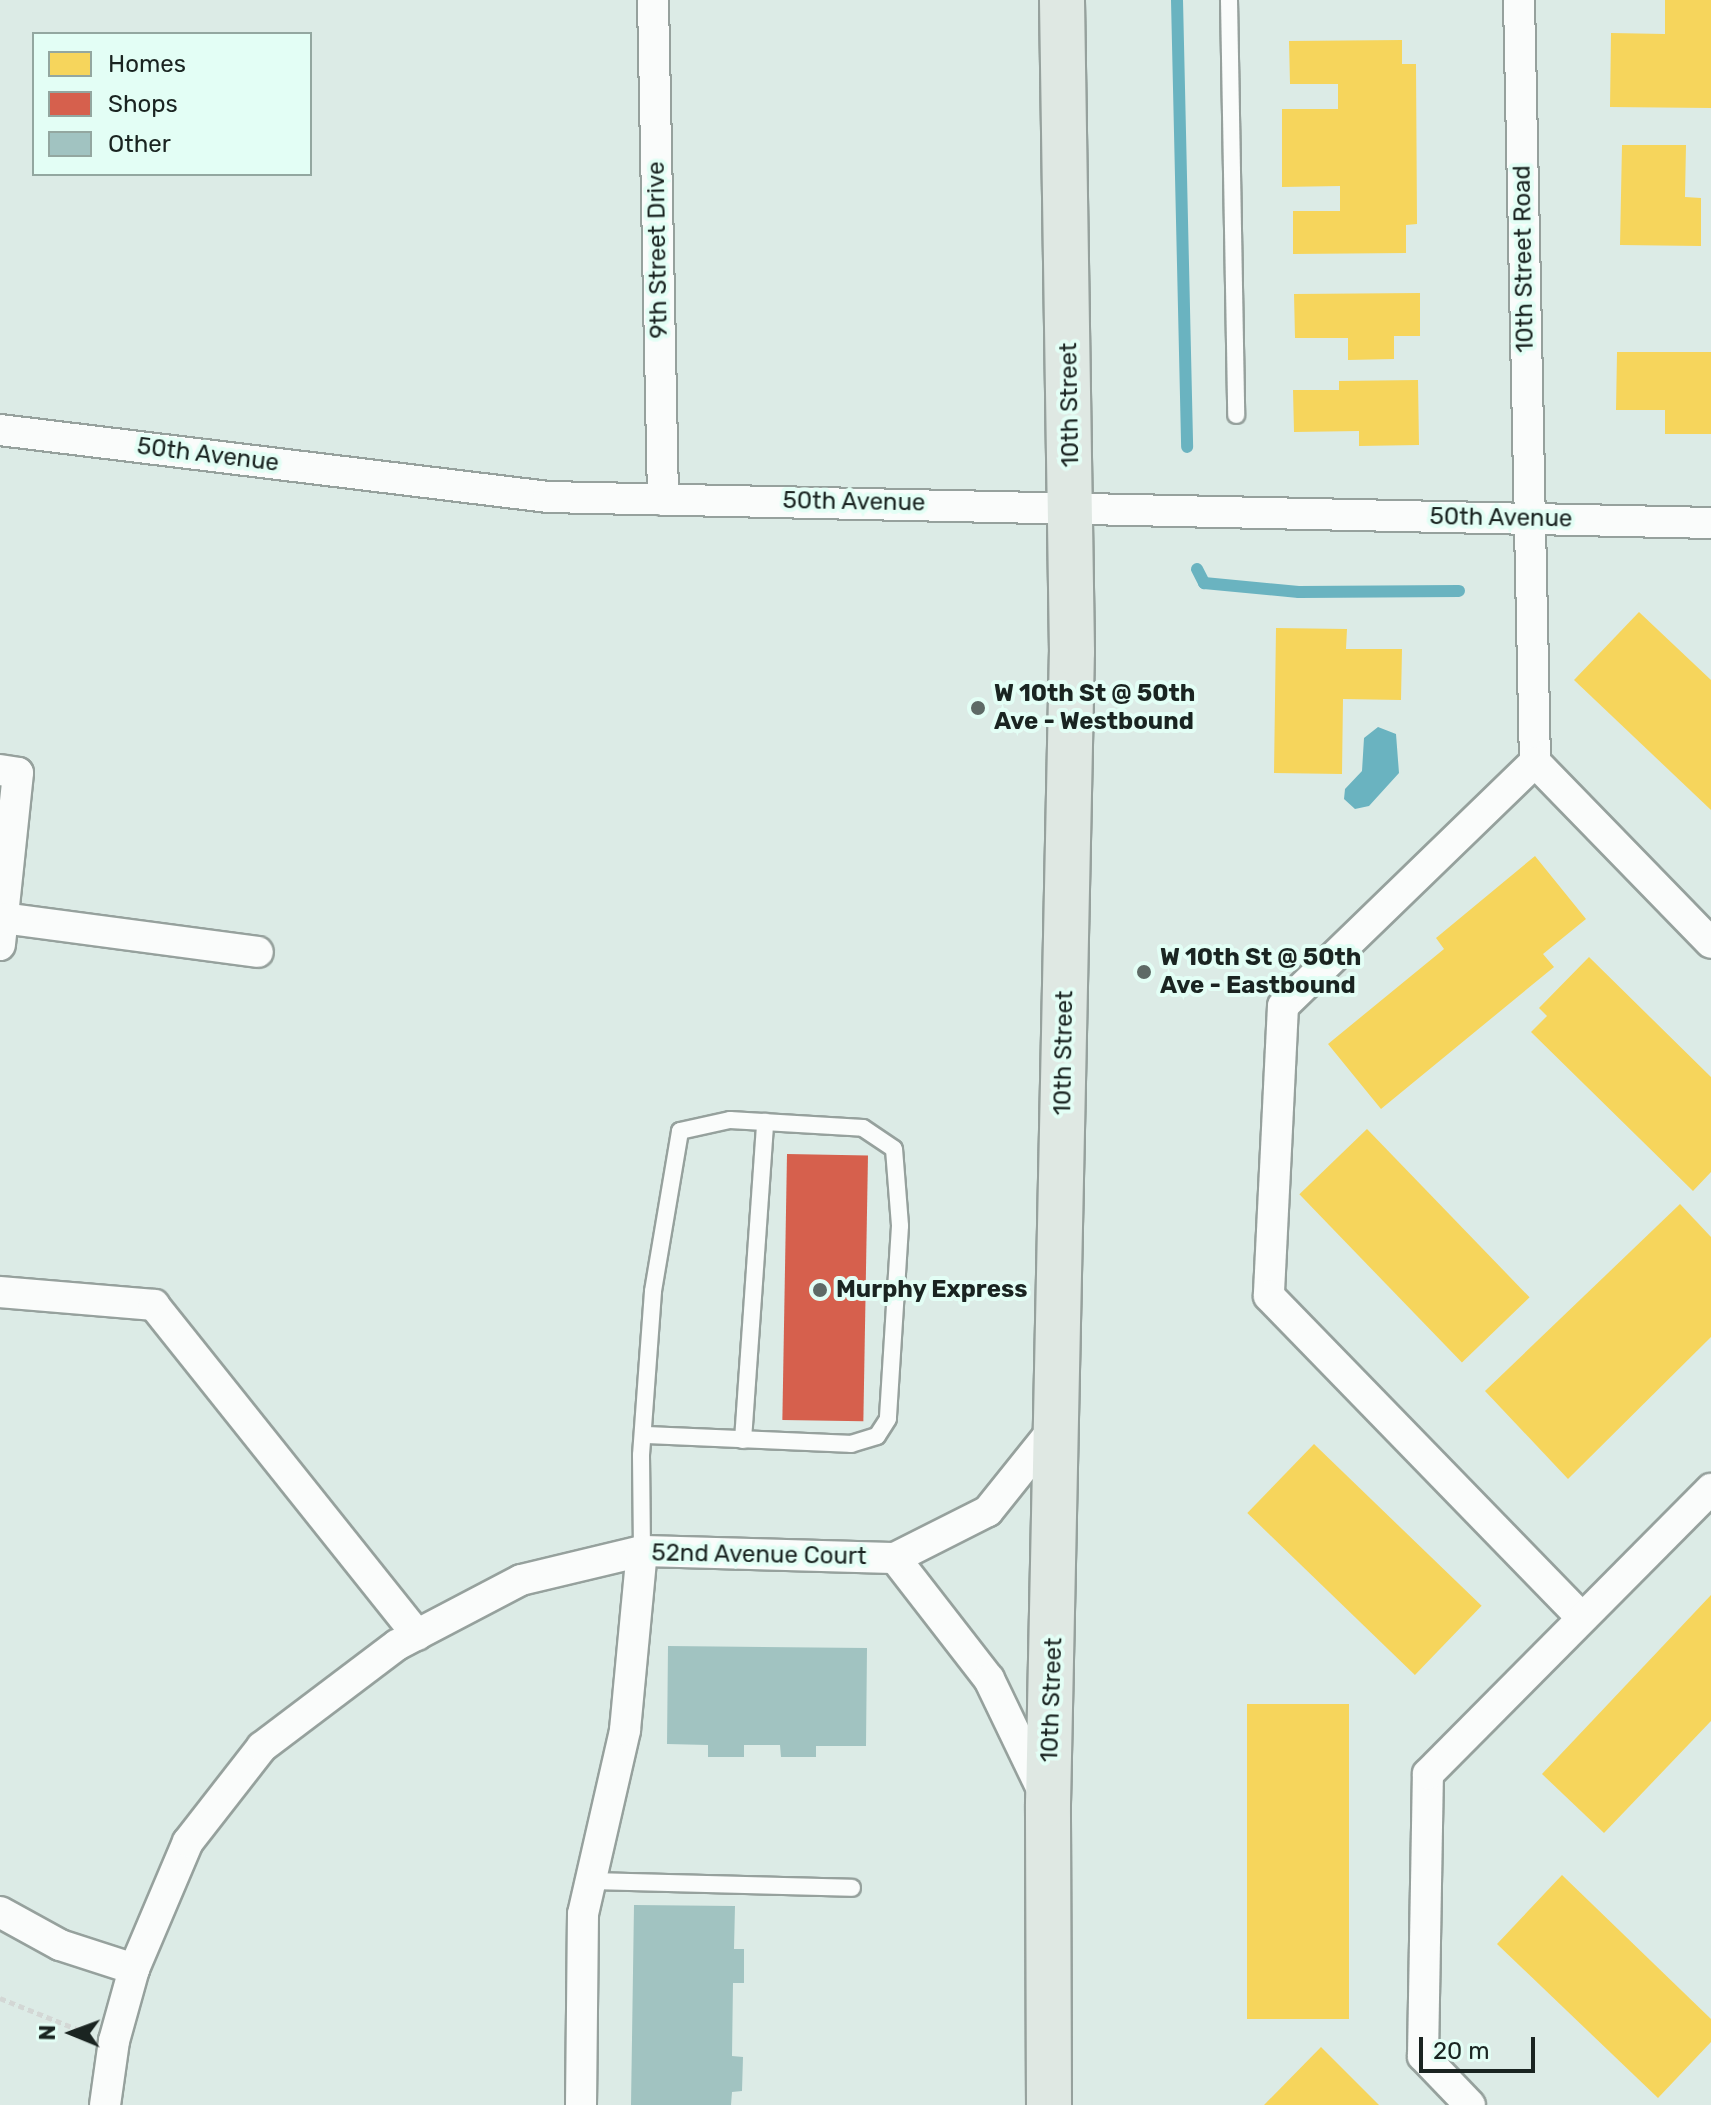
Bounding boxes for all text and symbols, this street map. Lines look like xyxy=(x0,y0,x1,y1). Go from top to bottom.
legend xyxy=(32,32,312,176)
text: Homes xyxy=(108,50,186,78)
text: Shops xyxy=(108,90,178,118)
text: Other xyxy=(108,130,171,158)
street label: 9th Street Drive xyxy=(642,161,674,339)
street label: 10th Street Road xyxy=(1508,165,1540,353)
street label: 10th Street xyxy=(1055,342,1085,468)
street label: 50th Avenue xyxy=(135,432,281,478)
street label: 50th Avenue xyxy=(782,486,926,518)
street label: 50th Avenue xyxy=(1429,502,1573,534)
place label: W 10th St @ 50th Ave - Westbound xyxy=(994,680,1195,736)
marker: W 10th St @ 50th Ave - Westbound xyxy=(969,699,987,717)
place label: W 10th St @ 50th Ave - Eastbound xyxy=(1160,944,1361,1000)
marker: W 10th St @ 50th Ave - Eastbound xyxy=(1135,963,1153,981)
street label: 10th Street xyxy=(1049,990,1079,1116)
place label: Murphy Express xyxy=(836,1276,1028,1304)
marker: Murphy Express xyxy=(811,1281,829,1299)
street label: 52nd Avenue Court xyxy=(651,1539,867,1571)
street label: 10th Street xyxy=(1035,1637,1069,1763)
north arrow xyxy=(32,1993,112,2073)
scale bar xyxy=(1423,2021,1539,2071)
text: N xyxy=(34,2024,61,2041)
text: 20 m xyxy=(1433,2037,1490,2065)

